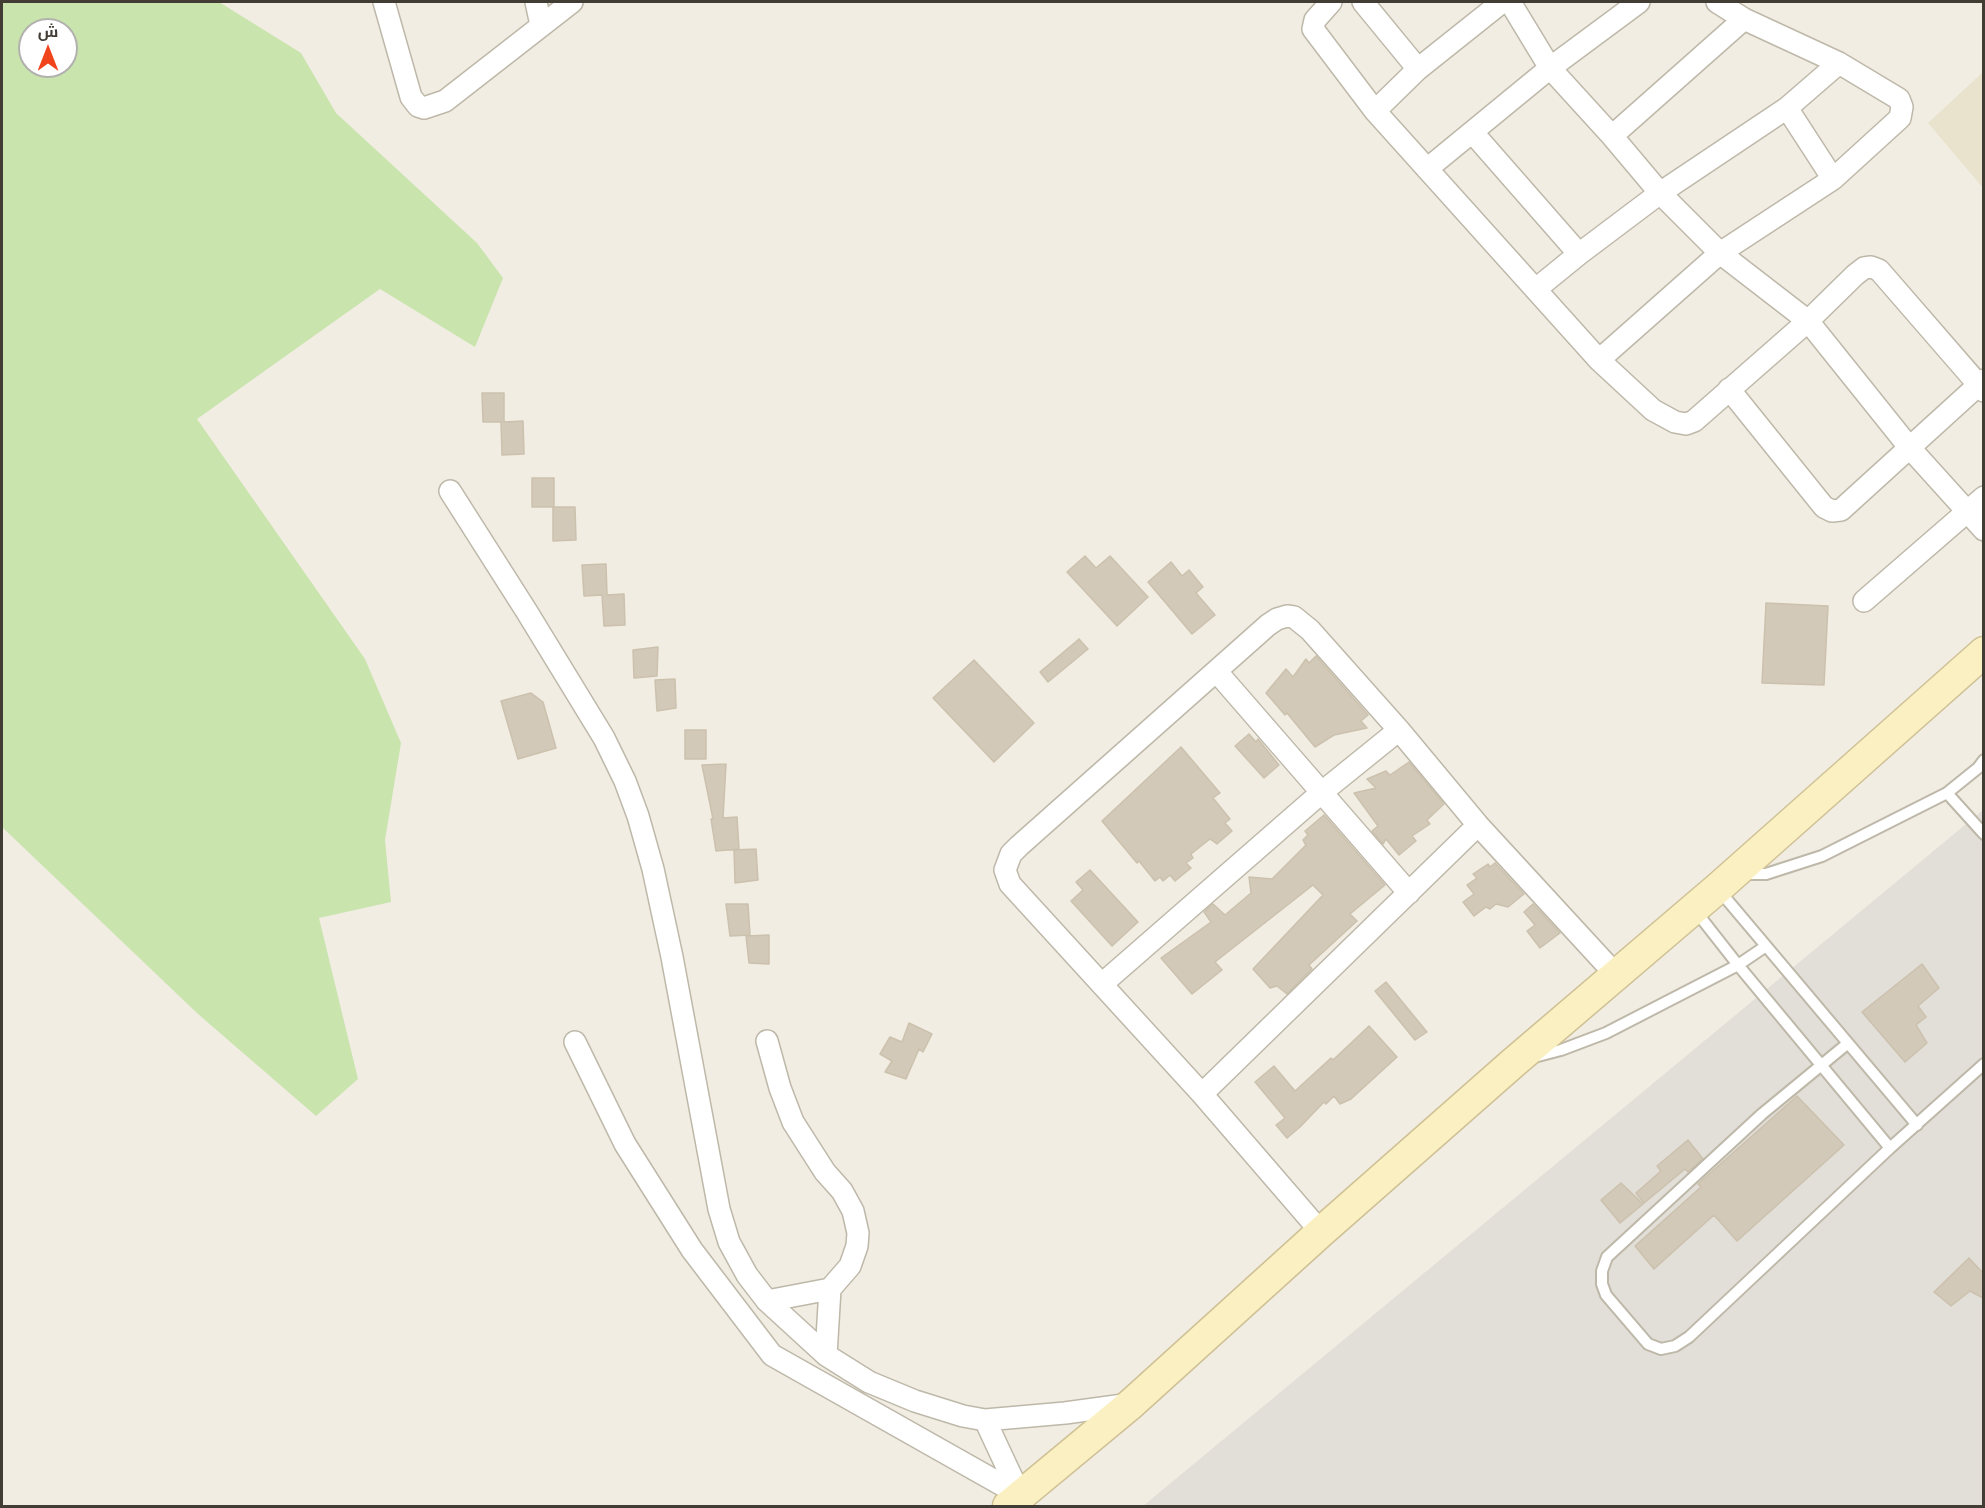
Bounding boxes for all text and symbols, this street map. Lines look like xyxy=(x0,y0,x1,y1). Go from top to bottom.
north arrow xyxy=(18,18,78,78)
text: ش xyxy=(38,22,58,41)

